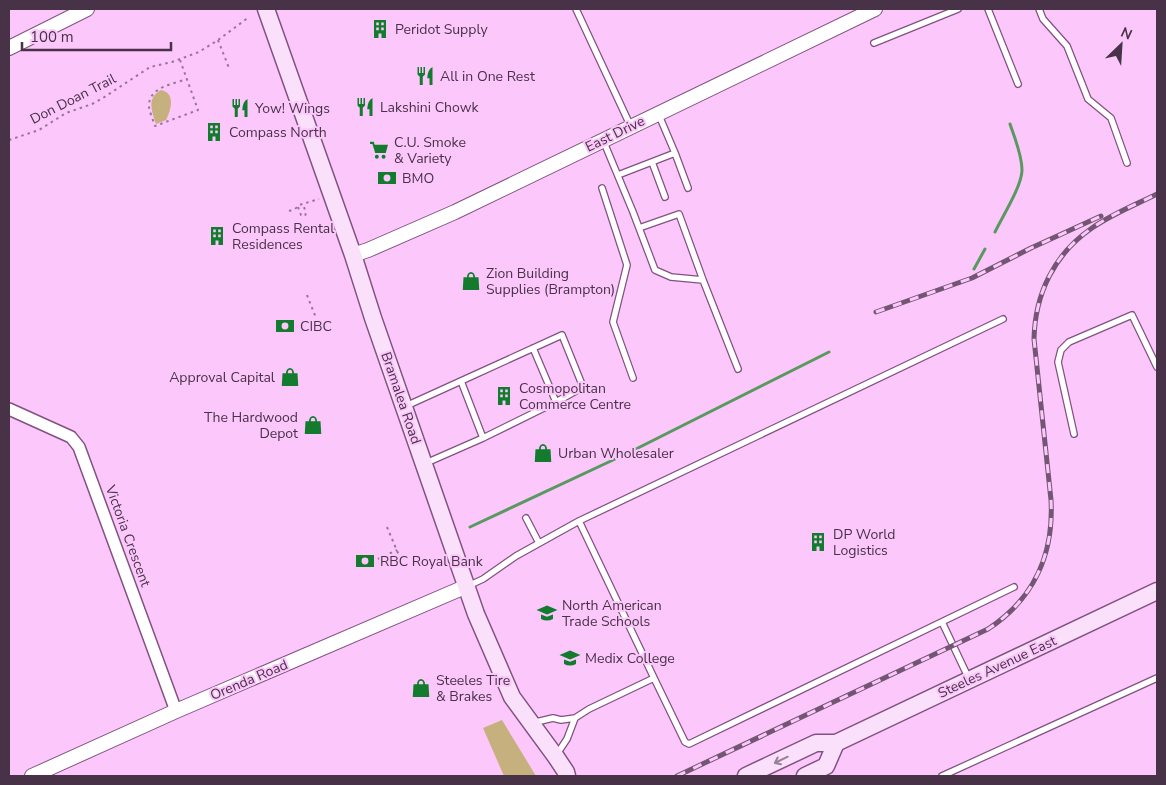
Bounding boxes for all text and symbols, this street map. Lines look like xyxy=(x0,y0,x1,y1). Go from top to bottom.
building icon: Peridot Supply xyxy=(369,18,391,40)
scale bar xyxy=(22,20,171,52)
place label: Peridot Supply xyxy=(395,20,488,39)
north arrow xyxy=(1096,20,1146,70)
text: N xyxy=(1118,23,1135,44)
text: 100 m xyxy=(30,27,74,47)
restaurant icon: All in One Rest xyxy=(414,65,436,87)
place label: All in One Rest xyxy=(440,67,535,86)
street label: Don Doan Trail xyxy=(27,69,120,129)
restaurant icon: Lakshini Chowk xyxy=(354,96,376,118)
restaurant icon: Yow! Wings xyxy=(229,97,251,119)
place label: Lakshini Chowk xyxy=(380,98,479,117)
place label: Yow! Wings xyxy=(254,99,330,118)
street label: East Drive xyxy=(582,111,648,157)
building icon: Compass North xyxy=(203,121,225,143)
place label: Compass North xyxy=(229,123,327,142)
place label: C.U. Smoke & Variety xyxy=(394,133,466,168)
supermarket icon: C.U. Smoke & Variety xyxy=(368,139,390,161)
bank icon: BMO xyxy=(376,167,398,189)
place label: BMO xyxy=(402,169,434,188)
place label: Compass Rental Residences xyxy=(232,219,335,254)
building icon: Compass Rental Residences xyxy=(206,225,228,247)
place label: Zion Building Supplies (Brampton) xyxy=(486,264,615,299)
shop icon: Zion Building Supplies (Brampton) xyxy=(460,270,482,292)
bank icon: CIBC xyxy=(274,315,296,337)
place label: CIBC xyxy=(300,317,332,336)
street label: Bramalea Road xyxy=(376,349,426,447)
shop icon: Approval Capital xyxy=(279,366,301,388)
place label: Approval Capital xyxy=(169,368,276,387)
place label: Cosmopolitan Commerce Centre xyxy=(519,379,631,414)
building icon: Cosmopolitan Commerce Centre xyxy=(493,385,515,407)
place label: The Hardwood Depot xyxy=(204,408,298,443)
shop icon: The Hardwood Depot xyxy=(302,414,324,436)
shop icon: Urban Wholesaler xyxy=(532,442,554,464)
place label: Urban Wholesaler xyxy=(558,444,674,463)
street label: Victoria Crescent xyxy=(101,482,155,589)
place label: DP World Logistics xyxy=(833,525,895,560)
building icon: DP World Logistics xyxy=(807,531,829,553)
bank icon: RBC Royal Bank xyxy=(354,550,376,572)
place label: RBC Royal Bank xyxy=(380,552,484,571)
place label: North American Trade Schools xyxy=(562,596,662,631)
school or university icon: North American Trade Schools xyxy=(536,602,558,624)
street label: Steeles Avenue East xyxy=(935,631,1059,703)
school or university icon: Medix College xyxy=(559,647,581,669)
place label: Medix College xyxy=(585,649,675,668)
street label: Orenda Road xyxy=(207,655,291,705)
place label: Steeles Tire & Brakes xyxy=(436,671,510,706)
shop icon: Steeles Tire & Brakes xyxy=(410,677,432,699)
one-way arrow xyxy=(774,755,789,765)

